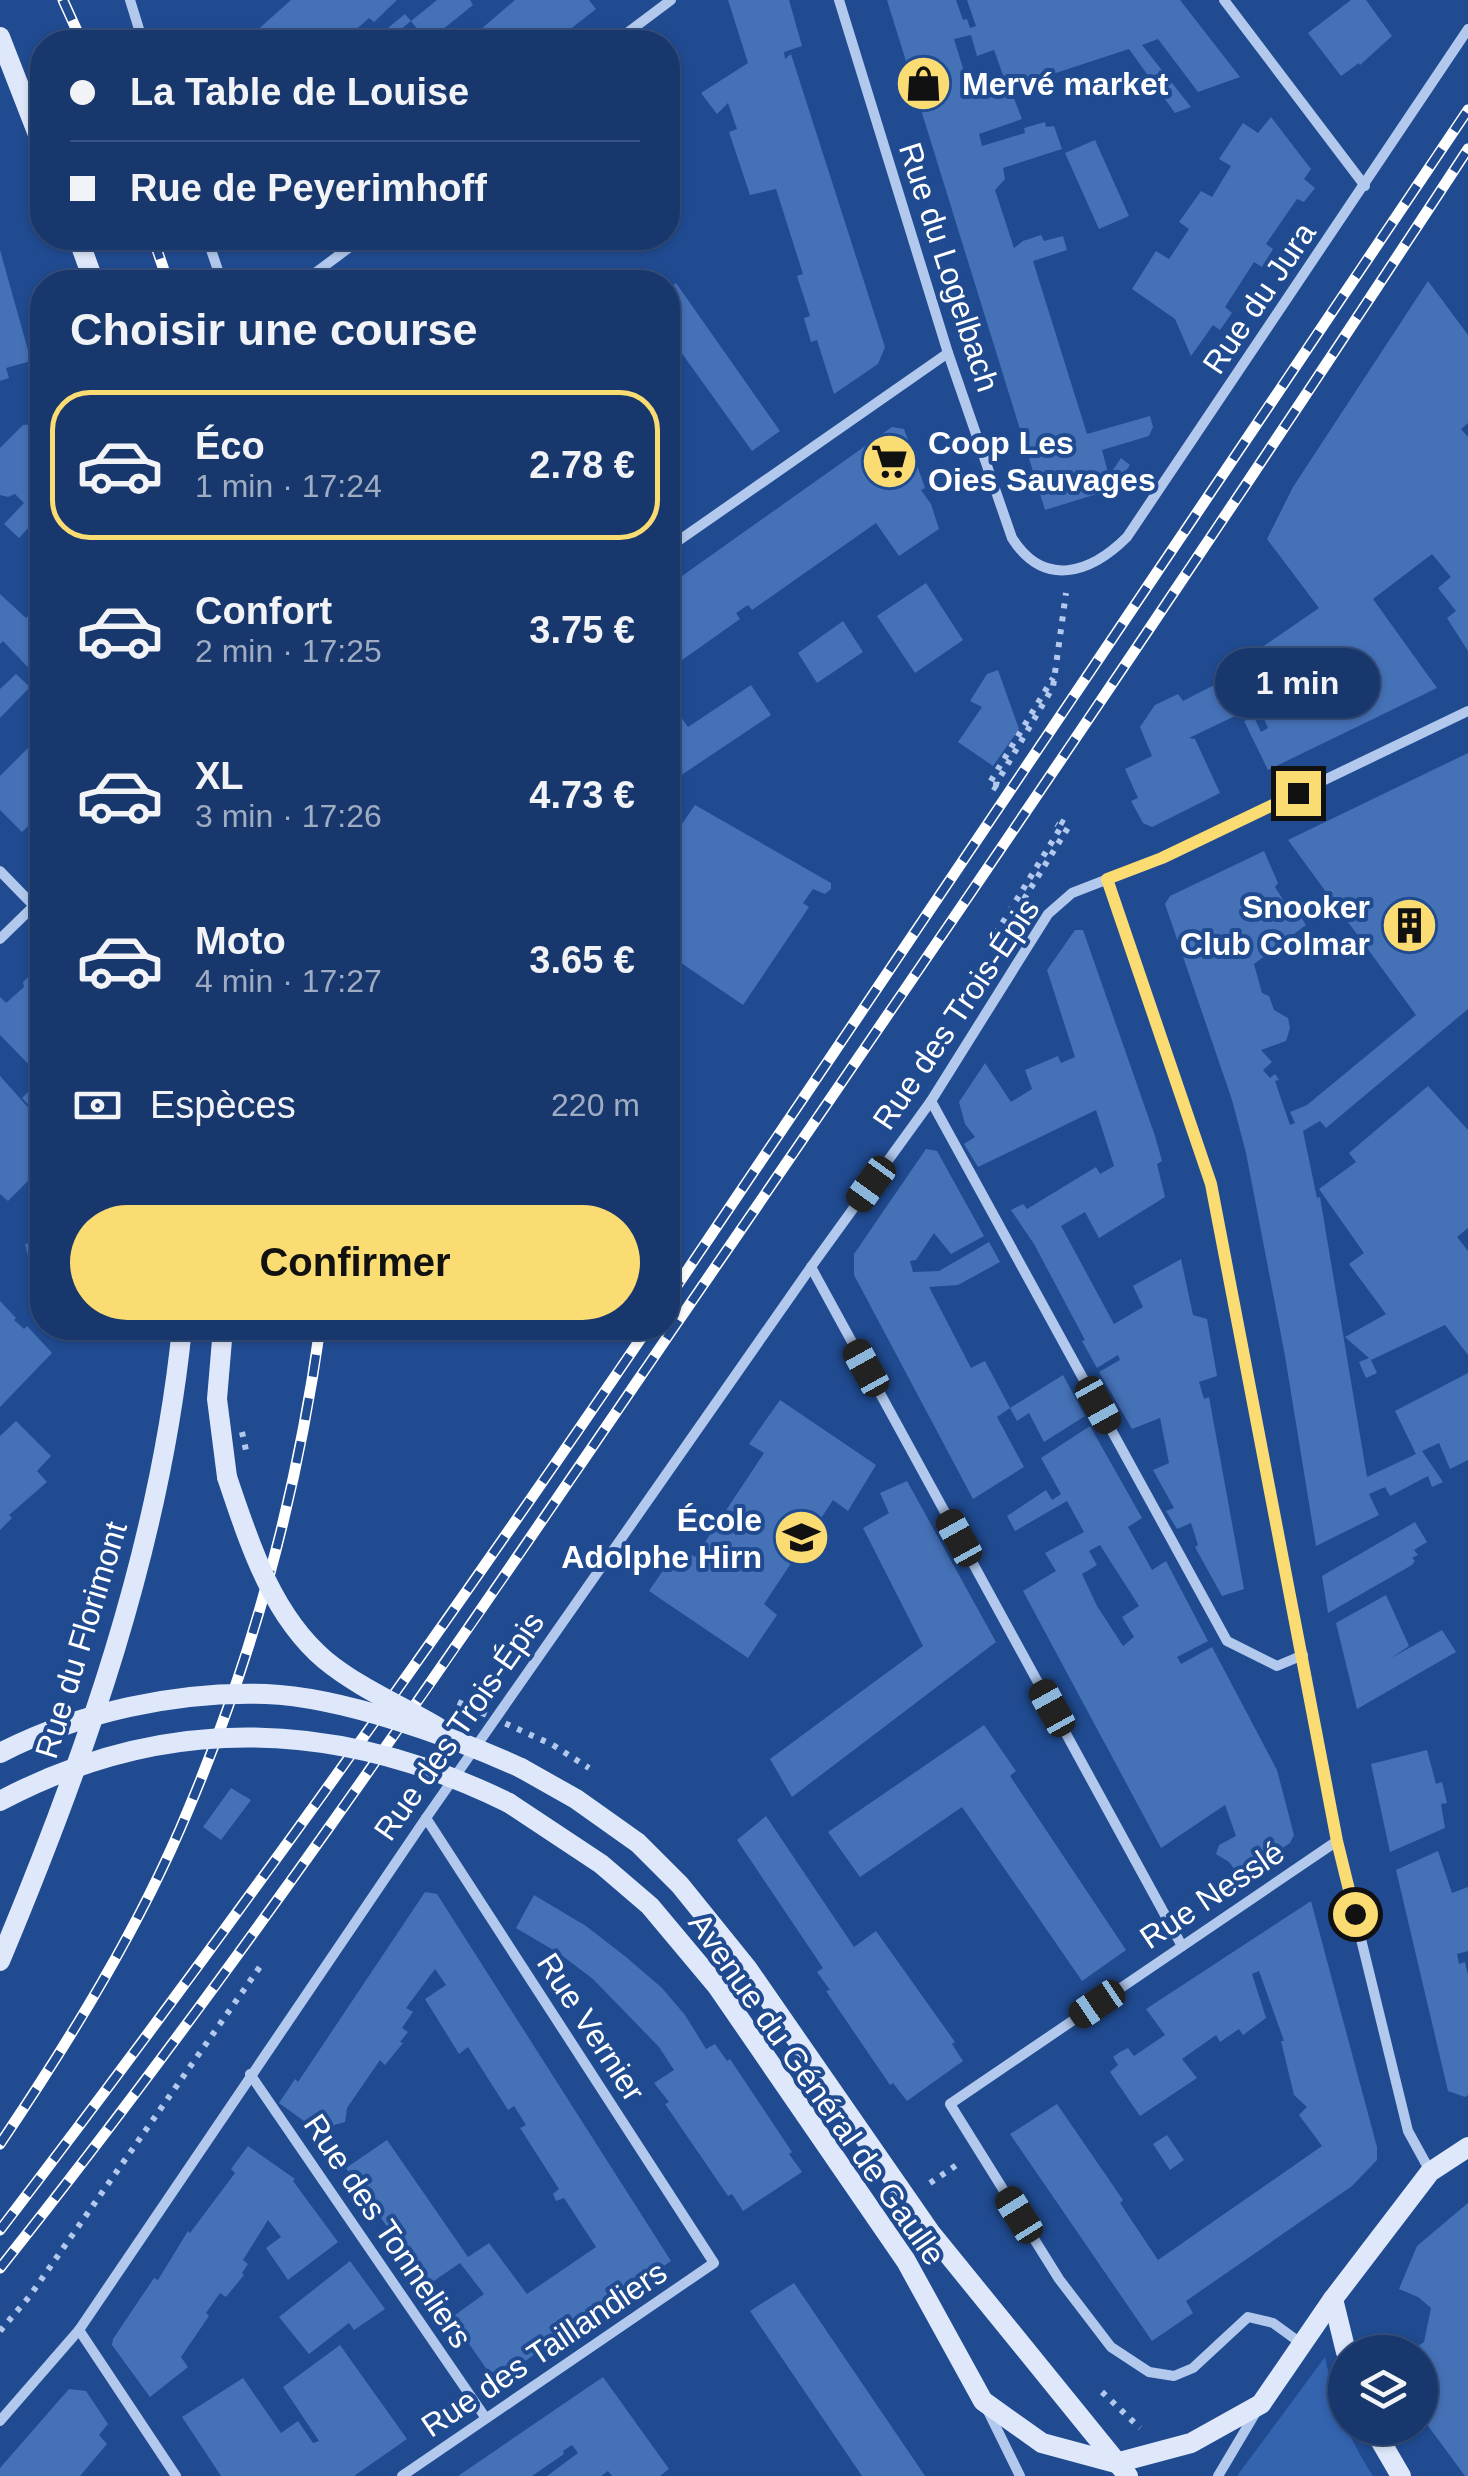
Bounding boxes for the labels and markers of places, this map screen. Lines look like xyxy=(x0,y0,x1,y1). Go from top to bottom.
shop icon: Mervé market xyxy=(893,54,953,114)
place label: Mervé market xyxy=(962,66,1169,102)
place label: Coop Les Oies Sauvages xyxy=(928,425,1156,498)
supermarket icon: Coop Les Oies Sauvages xyxy=(859,431,919,491)
place label: Snooker Club Colmar xyxy=(1180,889,1370,962)
building icon: Snooker Club Colmar xyxy=(1379,895,1439,955)
place label: École Adolphe Hirn xyxy=(561,1502,762,1575)
school or university icon: École Adolphe Hirn xyxy=(771,1508,831,1568)

